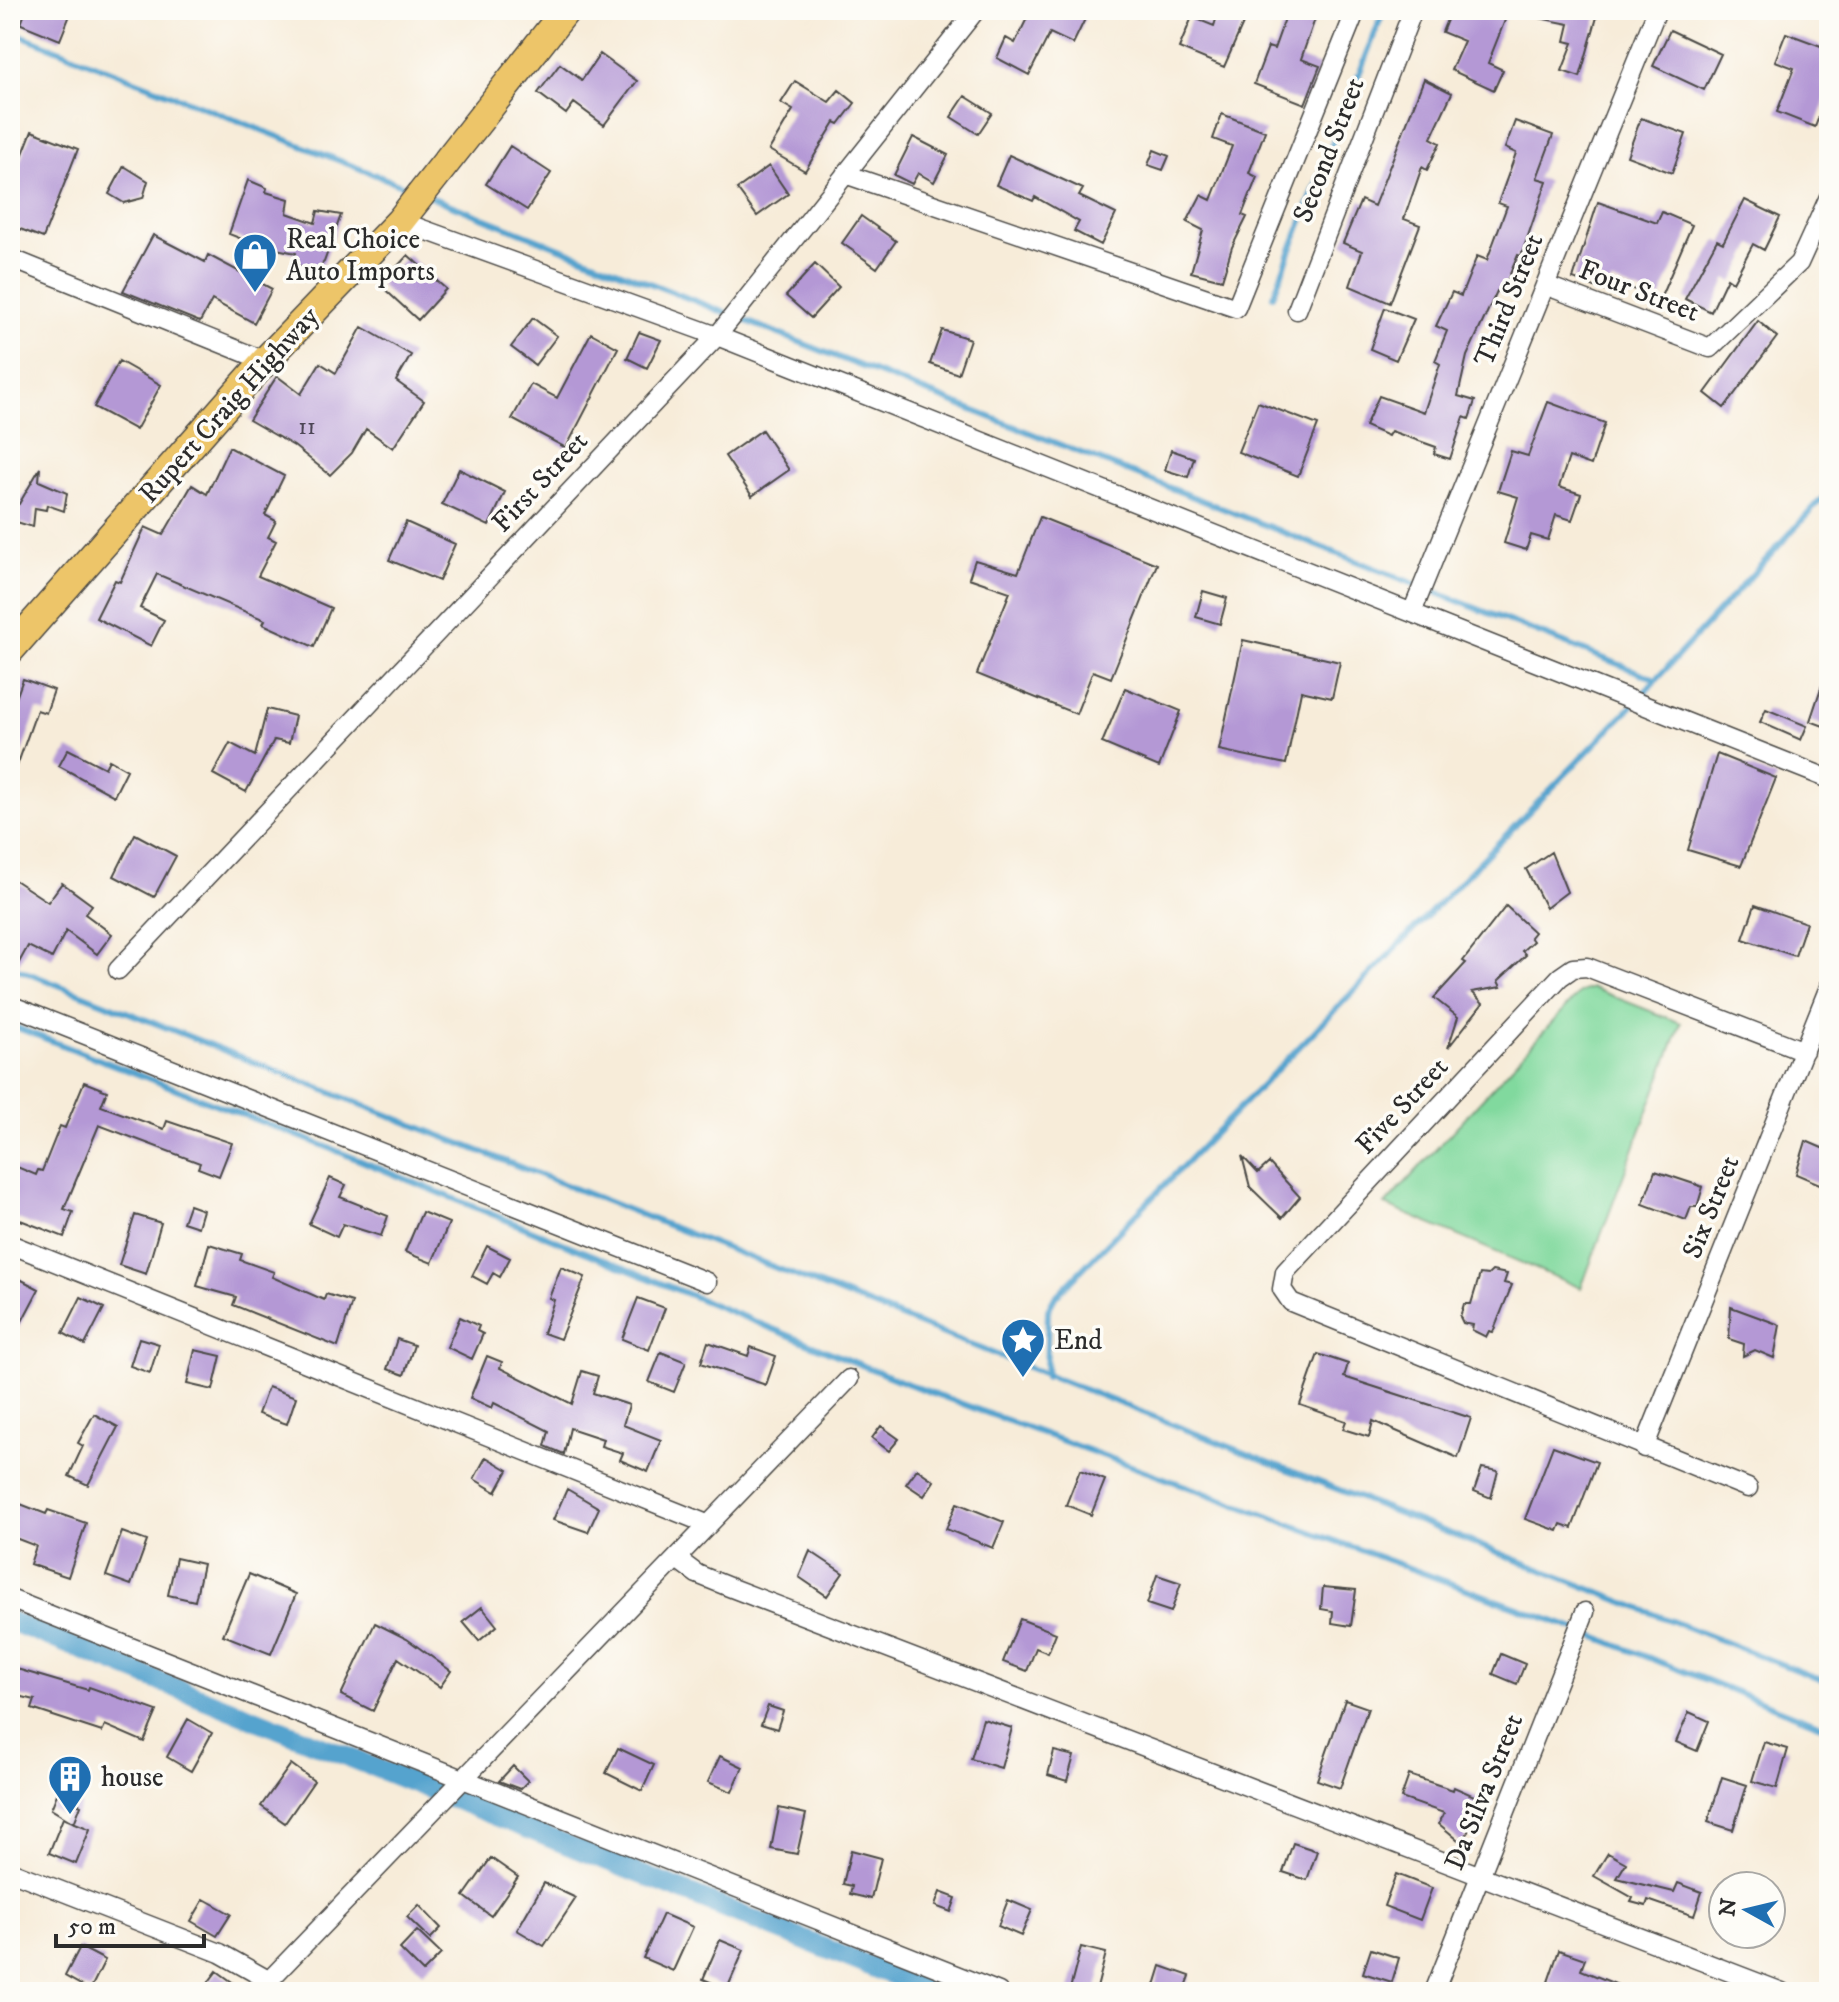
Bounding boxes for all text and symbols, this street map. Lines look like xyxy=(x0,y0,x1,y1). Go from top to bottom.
street label: Second Street xyxy=(1285,72,1373,228)
place label: Real Choice Auto Imports xyxy=(286,222,435,289)
street label: Third Street xyxy=(1467,229,1551,371)
shop icon: Real Choice Auto Imports xyxy=(231,231,279,294)
street label: Four Street xyxy=(1574,252,1704,330)
street label: Rupert Craig Highway xyxy=(131,299,327,511)
house number: 11 xyxy=(298,412,316,442)
street label: First Street xyxy=(484,424,596,540)
street label: Five Street xyxy=(1348,1050,1456,1162)
street label: Six Street xyxy=(1675,1150,1747,1264)
place icon: End xyxy=(999,1316,1047,1379)
place label: End xyxy=(1054,1323,1102,1358)
street label: Da Silva Street xyxy=(1437,1709,1531,1875)
building icon: house xyxy=(46,1753,94,1816)
place label: house xyxy=(101,1760,164,1795)
north arrow xyxy=(1707,1870,1787,1950)
text: N xyxy=(1714,1897,1743,1918)
scale bar xyxy=(56,1898,204,1948)
text: 50 m xyxy=(68,1912,116,1942)

